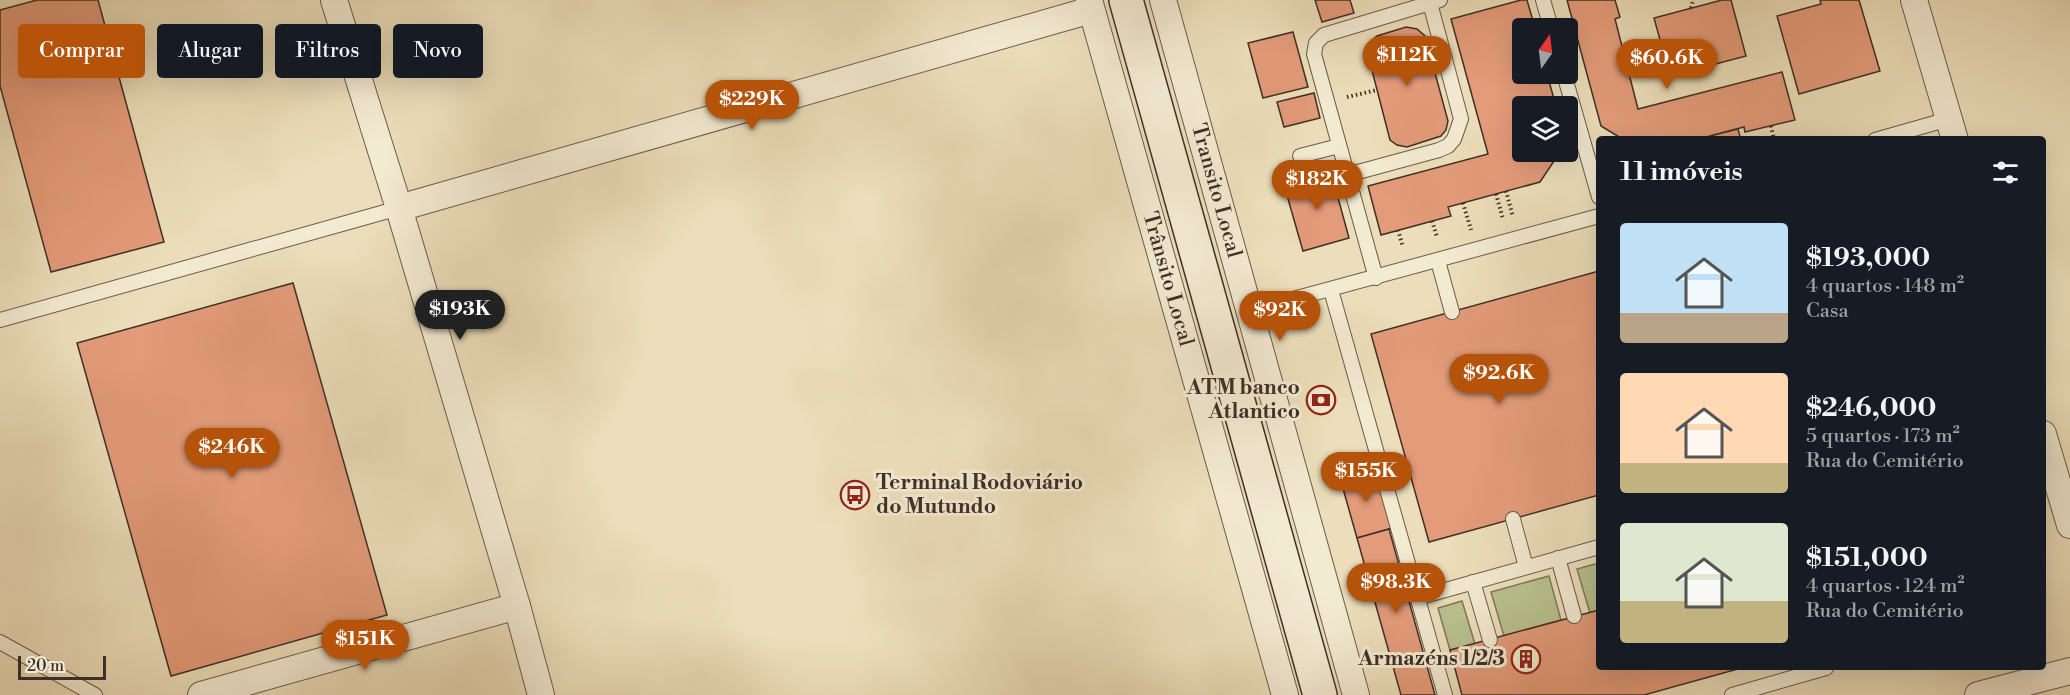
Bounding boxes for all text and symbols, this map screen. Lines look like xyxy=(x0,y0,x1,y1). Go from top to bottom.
north arrow xyxy=(1512,18,1578,84)
map controls xyxy=(1512,18,1578,162)
chip: Comprar xyxy=(18,24,145,78)
chip: Alugar xyxy=(157,24,263,78)
chip: Filtros xyxy=(275,24,381,78)
chip: Novo xyxy=(393,24,483,78)
pin: $112K xyxy=(1365,36,1449,87)
pin: $60.6K xyxy=(1618,39,1716,90)
text: $112K xyxy=(1377,43,1437,68)
text: $60.6K xyxy=(1630,46,1704,71)
pin: $229K xyxy=(710,80,794,131)
text: $229K xyxy=(719,87,785,112)
button: layers xyxy=(1512,96,1578,162)
street label: Transito Local xyxy=(1185,121,1247,261)
text: 11 imóveis xyxy=(1620,156,1743,188)
icon: filters xyxy=(1989,156,2022,189)
pin: $182K xyxy=(1275,160,1359,211)
text: $182K xyxy=(1286,167,1348,192)
street label: Trânsito Local xyxy=(1136,209,1199,349)
text: $193,000 xyxy=(1806,242,1930,274)
icon: home xyxy=(1668,247,1740,319)
text: 4 quartos · 148 m² xyxy=(1806,274,1964,299)
pin: $193K xyxy=(418,290,502,341)
pin: $92K xyxy=(1244,291,1316,342)
text: $193K xyxy=(429,297,491,322)
text: $92K xyxy=(1253,298,1307,323)
text: Casa xyxy=(1806,299,1849,324)
pin: $92.6K xyxy=(1450,354,1548,405)
text: $92.6K xyxy=(1463,361,1535,386)
place label: ATM banco Atlantico xyxy=(1186,375,1300,425)
bank icon: ATM banco Atlantico xyxy=(1305,384,1337,416)
text: $246,000 xyxy=(1806,392,1936,424)
icon: home xyxy=(1668,397,1740,469)
text: 5 quartos · 173 m² xyxy=(1806,424,1960,449)
pin: $246K xyxy=(190,428,274,479)
text: $246K xyxy=(199,435,265,460)
text: Rua do Cemitério xyxy=(1806,449,1964,474)
pin: $155K xyxy=(1324,452,1408,503)
text: $155K xyxy=(1335,459,1397,484)
place label: Terminal Rodoviário do Mutundo xyxy=(876,470,1083,520)
bus stop icon: Terminal Rodoviário do Mutundo xyxy=(839,479,871,511)
text: $151,000 xyxy=(1806,542,1928,574)
icon: home xyxy=(1668,547,1740,619)
pin: $98.3K xyxy=(1347,563,1445,614)
text: $98.3K xyxy=(1361,570,1431,595)
text: 4 quartos · 124 m² xyxy=(1806,574,1965,599)
text: Rua do Cemitério xyxy=(1806,599,1964,624)
pin: $151K xyxy=(323,620,407,671)
text: $151K xyxy=(335,627,395,652)
building icon: Armazéns 1/2/3 xyxy=(1510,643,1542,675)
place label: Armazéns 1/2/3 xyxy=(1357,646,1505,672)
scale bar xyxy=(18,653,106,680)
text: 20 m xyxy=(27,656,64,676)

